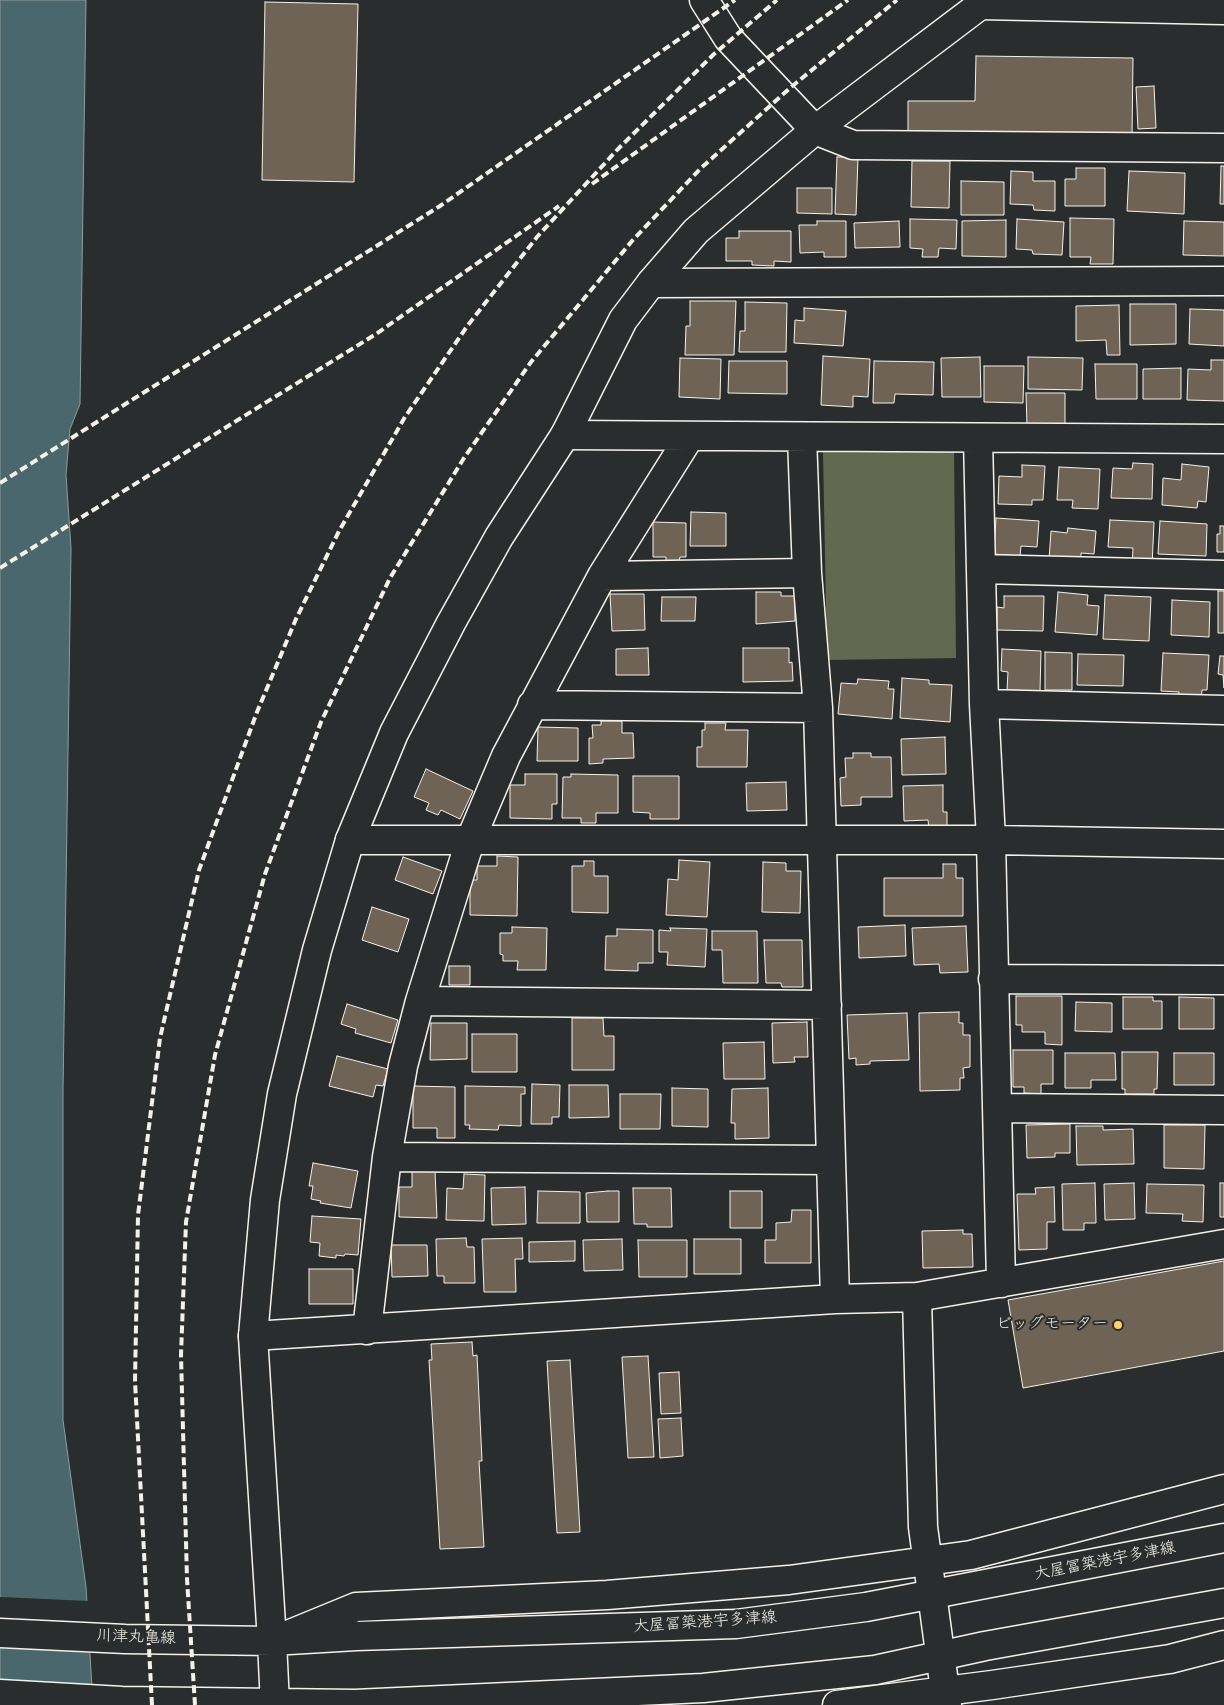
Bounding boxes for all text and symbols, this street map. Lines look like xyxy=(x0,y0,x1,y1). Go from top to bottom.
place label: ビッグモーター xyxy=(996,1315,1108,1335)
marker: ビッグモーター xyxy=(1112,1319,1124,1331)
street label: 大屋冨築港宇多津線 xyxy=(1032,1539,1178,1585)
street label: 大屋冨築港宇多津線 xyxy=(633,1608,777,1638)
street label: 川津丸亀線 xyxy=(96,1627,176,1649)

